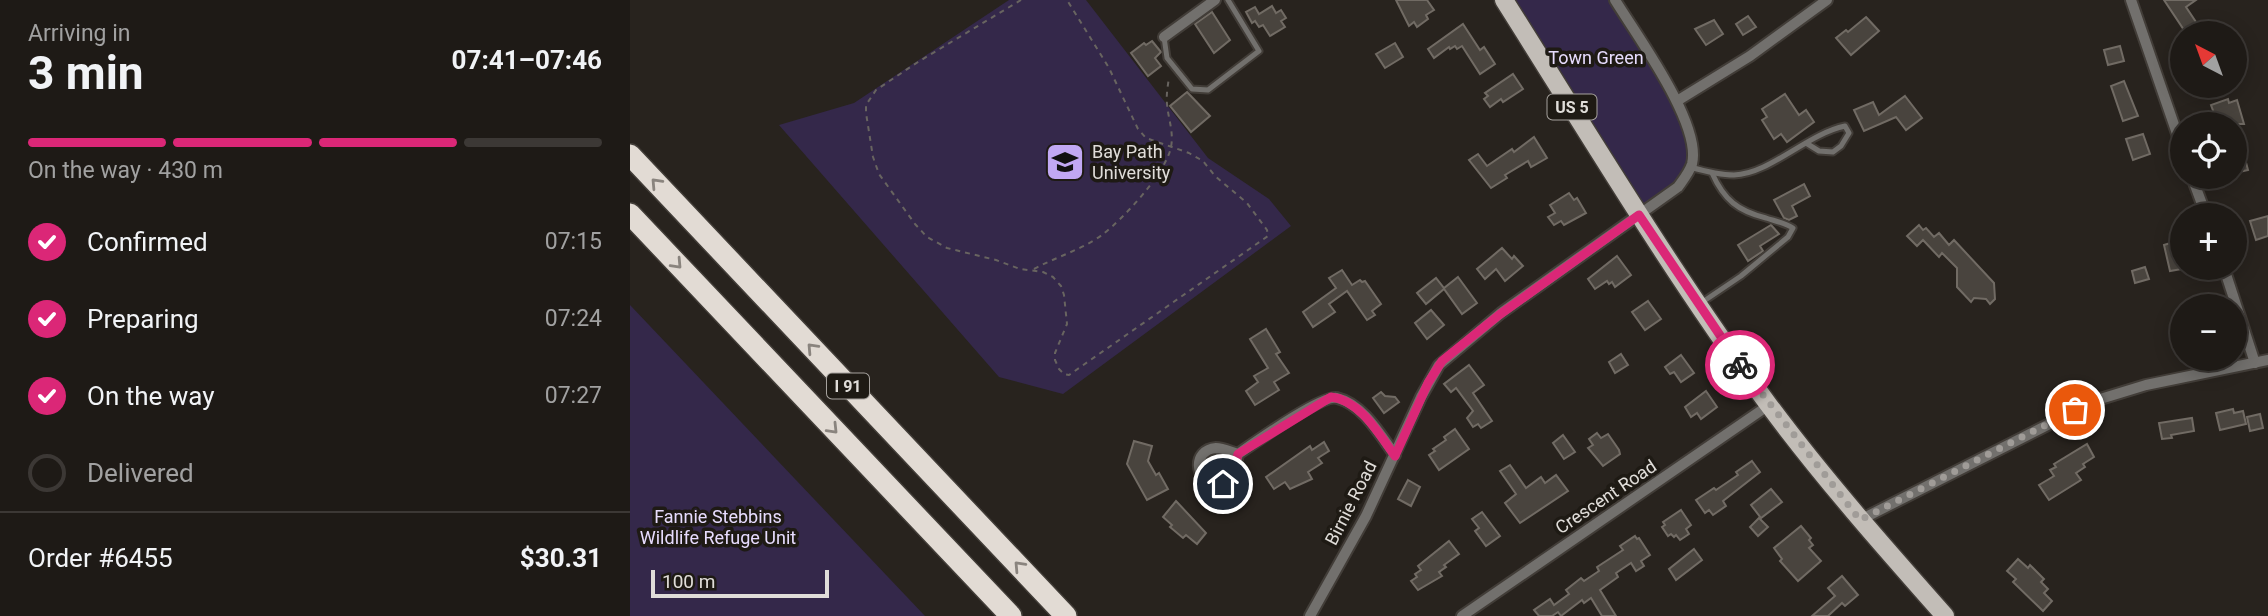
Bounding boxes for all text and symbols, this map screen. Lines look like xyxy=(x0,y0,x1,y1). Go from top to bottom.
text: Arriving in xyxy=(28,20,131,47)
north arrow xyxy=(2170,21,2247,98)
map controls xyxy=(2170,21,2247,371)
text: 07:41–07:46 xyxy=(452,45,602,75)
text: 3 min xyxy=(28,46,144,100)
park label: Town Green xyxy=(1548,47,1644,68)
road number: US 5 xyxy=(1548,94,1597,120)
button: locate xyxy=(2170,112,2247,189)
school or university icon: Bay Path University xyxy=(1044,141,1086,183)
place label: Bay Path University xyxy=(1092,141,1171,183)
text: On the way · 430 m xyxy=(28,157,223,184)
one-way arrow xyxy=(651,178,664,191)
button: + xyxy=(2170,203,2247,280)
icon: check xyxy=(28,223,66,261)
text: Confirmed xyxy=(87,227,208,257)
text: 07:15 xyxy=(545,228,602,255)
one-way arrow xyxy=(668,256,681,269)
button: − xyxy=(2170,294,2247,371)
icon: check xyxy=(28,300,66,338)
text: Preparing xyxy=(87,304,199,334)
text: 07:24 xyxy=(545,305,602,332)
courier xyxy=(1705,330,1775,400)
one-way arrow xyxy=(807,343,820,356)
icon: bike xyxy=(1721,346,1759,384)
road number: I 91 xyxy=(827,374,869,398)
icon: check xyxy=(28,377,66,415)
pin xyxy=(2045,380,2105,440)
text: On the way xyxy=(87,381,215,411)
text: 07:27 xyxy=(545,382,602,409)
icon: bag xyxy=(2056,391,2094,429)
one-way arrow xyxy=(825,421,838,434)
pin xyxy=(1193,454,1253,514)
street label: Crescent Road xyxy=(1551,455,1660,538)
street label: Birnie Road xyxy=(1320,457,1381,548)
text: Delivered xyxy=(87,458,194,488)
icon: home xyxy=(1204,465,1242,503)
park label: Fannie Stebbins Wildlife Refuge Unit xyxy=(640,506,796,548)
text: Order #6455 xyxy=(28,543,173,573)
text: $30.31 xyxy=(520,543,602,573)
one-way arrow xyxy=(1015,562,1027,575)
scale bar xyxy=(651,567,830,599)
text: 100 m xyxy=(662,570,715,593)

